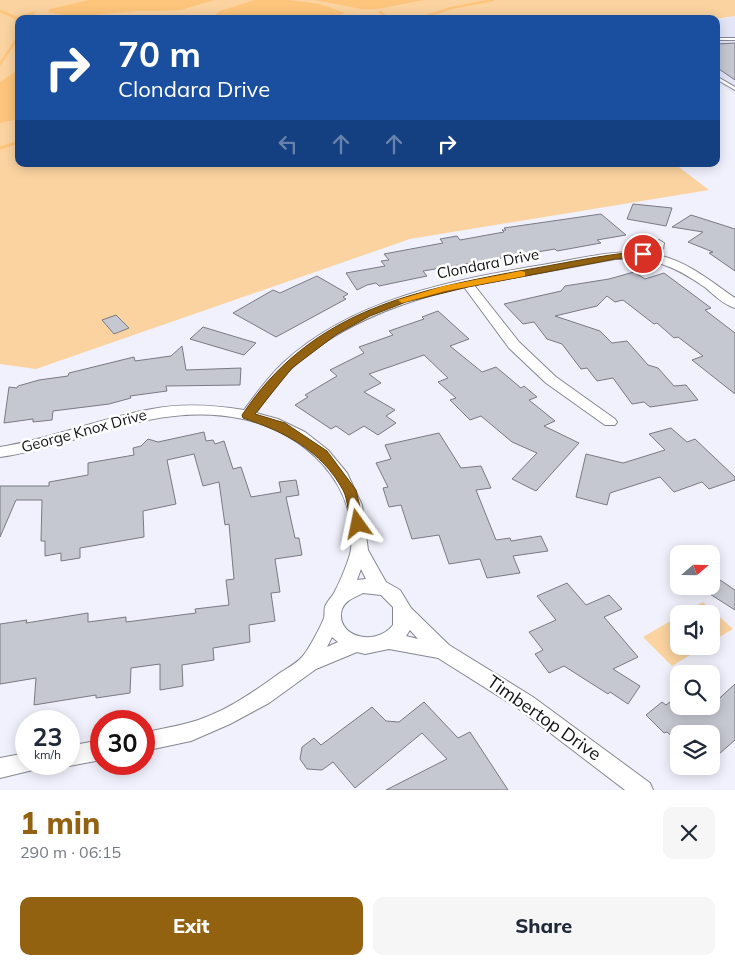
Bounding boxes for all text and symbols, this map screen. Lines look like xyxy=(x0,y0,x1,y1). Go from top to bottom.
text: 70 m xyxy=(118,32,201,76)
icon: right xyxy=(35,35,100,100)
text: Clondara Drive xyxy=(118,75,270,103)
icon: left xyxy=(274,130,302,158)
icon: ahead xyxy=(327,130,355,158)
icon: ahead xyxy=(380,130,408,158)
icon: right xyxy=(433,130,461,158)
pin xyxy=(622,233,664,275)
icon: arrive xyxy=(629,240,657,268)
street label: Clondara Drive xyxy=(435,244,541,283)
street label: George Knox Drive xyxy=(19,405,149,456)
position arrow xyxy=(331,497,383,549)
north arrow xyxy=(670,545,720,595)
map controls xyxy=(670,545,720,775)
button: sound xyxy=(670,605,720,655)
button: search xyxy=(670,665,720,715)
street label: Timbertop Drive xyxy=(483,670,606,765)
speed limit sign: 30 xyxy=(90,710,155,775)
text: 23 xyxy=(32,721,63,752)
button: layers xyxy=(670,725,720,775)
text: km/h xyxy=(34,747,61,762)
text: 1 min xyxy=(20,804,100,842)
button: close xyxy=(663,807,715,859)
text: 290 m · 06:15 xyxy=(20,842,121,862)
button: Exit xyxy=(20,897,363,955)
button: Share xyxy=(373,897,715,955)

